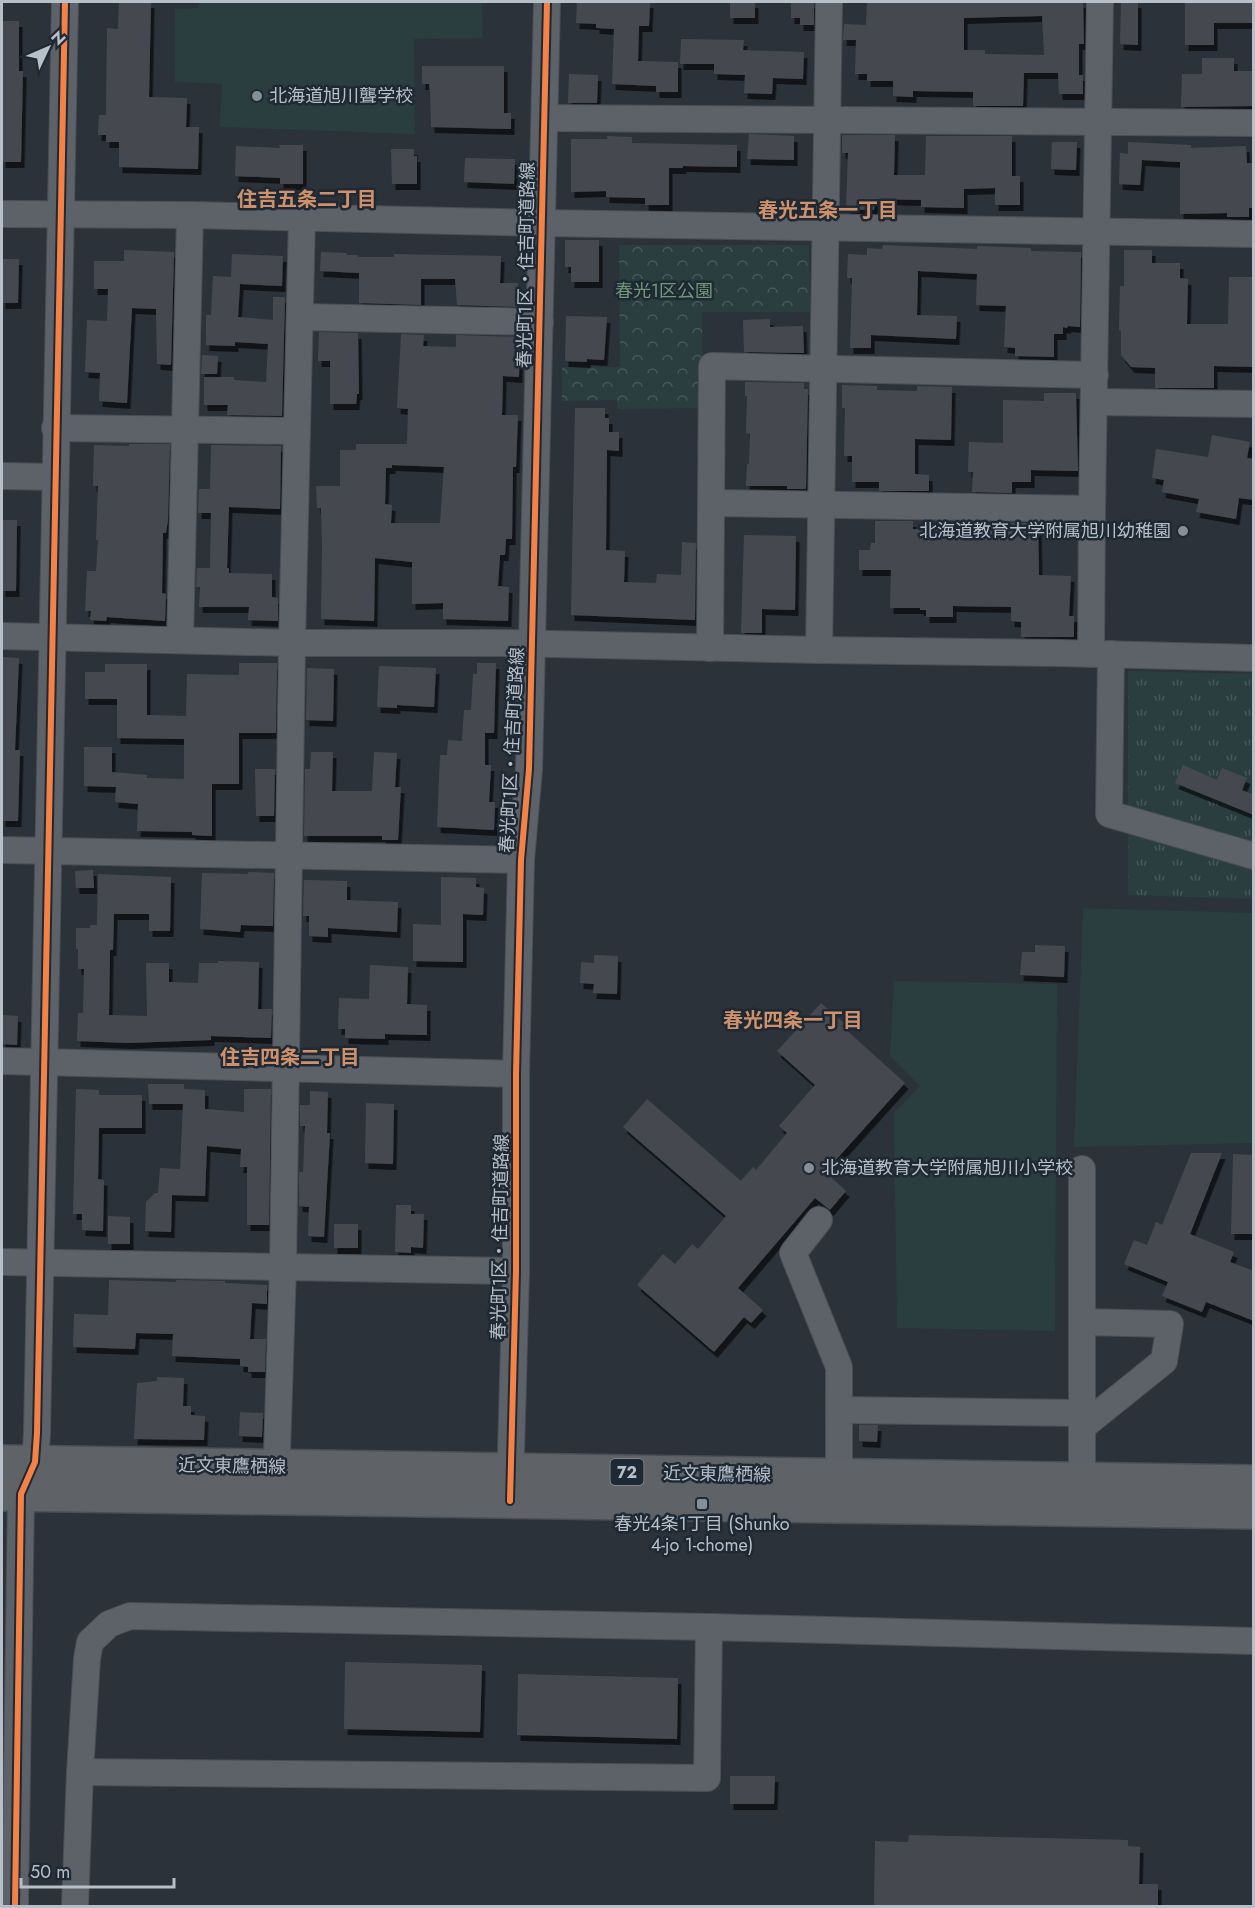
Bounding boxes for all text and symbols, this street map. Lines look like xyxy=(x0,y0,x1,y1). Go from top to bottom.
north arrow xyxy=(18,18,78,78)
text: N xyxy=(46,25,71,50)
place label: 北海道旭川聾学校 xyxy=(269,83,413,109)
marker: 北海道旭川聾学校 xyxy=(250,89,264,103)
street label: 春光町1区・住吉町道路線 xyxy=(511,162,541,368)
district label: 住吉五条二丁目 xyxy=(237,185,377,214)
district label: 春光五条一丁目 xyxy=(758,196,898,225)
park label: 春光1区公園 xyxy=(615,278,713,304)
place label: 北海道教育大学附属旭川幼稚園 xyxy=(919,518,1171,544)
marker: 北海道教育大学附属旭川幼稚園 xyxy=(1176,524,1190,538)
street label: 春光町1区・住吉町道路線 xyxy=(494,646,530,854)
district label: 春光四条一丁目 xyxy=(723,1006,863,1035)
district label: 住吉四条二丁目 xyxy=(220,1043,360,1072)
street label: 春光町1区・住吉町道路線 xyxy=(485,1134,515,1340)
place label: 北海道教育大学附属旭川小学校 xyxy=(821,1155,1073,1181)
marker: 北海道教育大学附属旭川小学校 xyxy=(802,1161,816,1175)
street label: 近文東鷹栖線 xyxy=(178,1452,286,1480)
road number: 72 xyxy=(610,1459,644,1485)
street label: 近文東鷹栖線 xyxy=(663,1460,771,1488)
marker: 春光4条1丁目 (Shunko 4-jo 1-chome) xyxy=(695,1497,709,1511)
place label: 春光4条1丁目 (Shunko 4-jo 1-chome) xyxy=(614,1511,790,1558)
scale bar xyxy=(21,1851,174,1889)
text: 50 m xyxy=(30,1859,70,1885)

